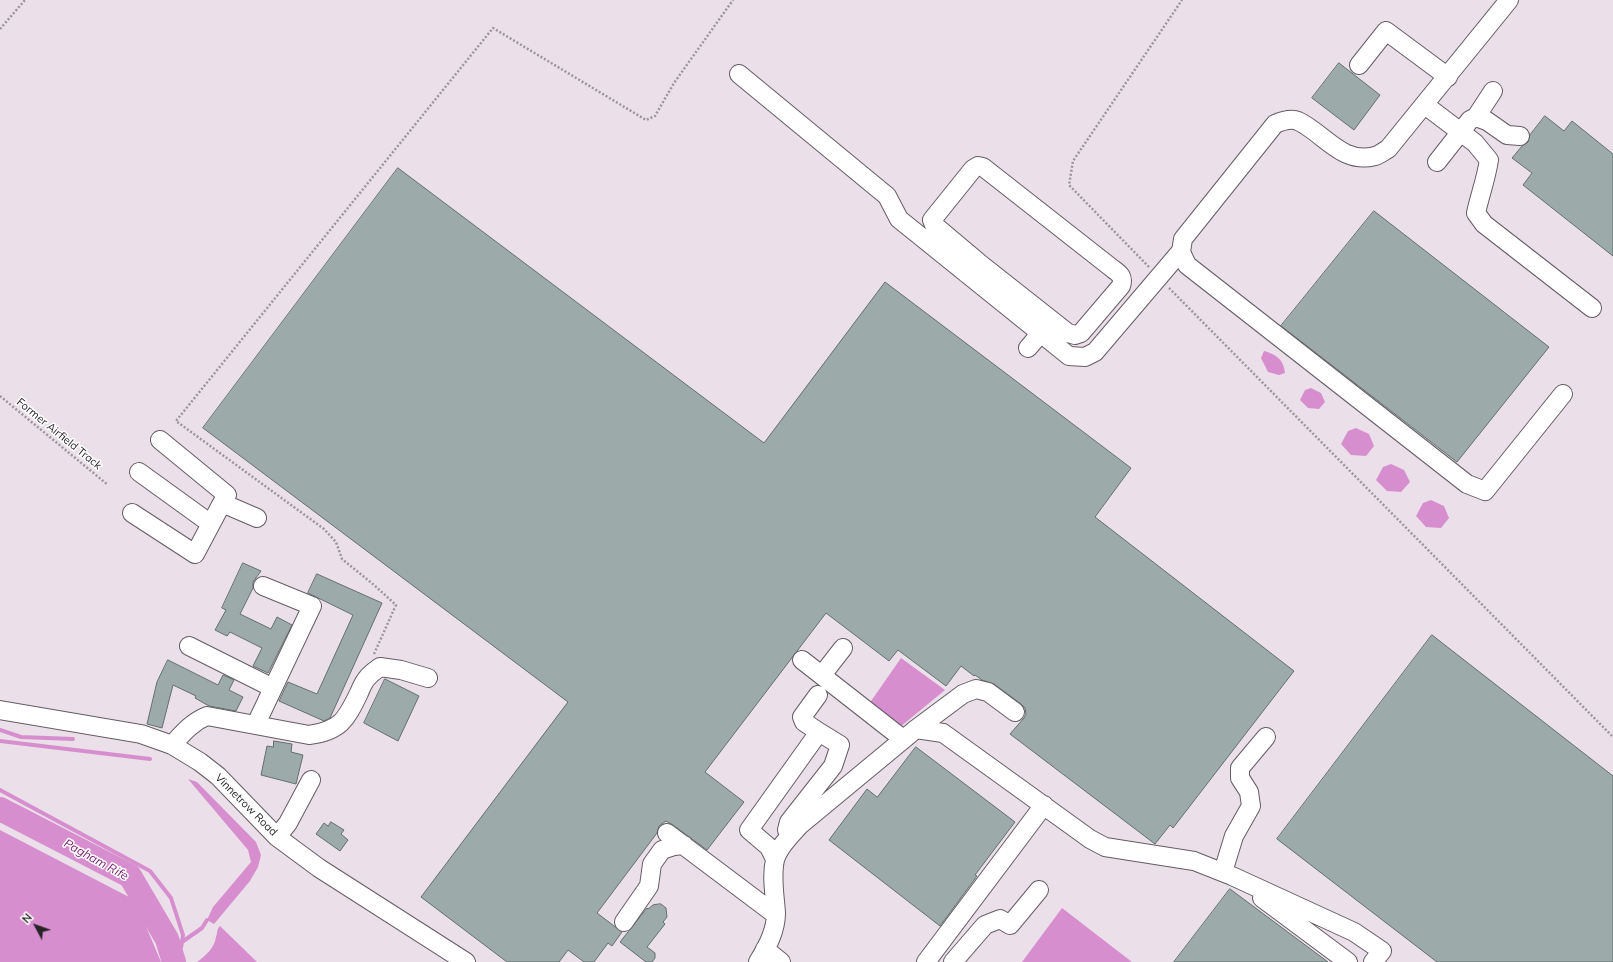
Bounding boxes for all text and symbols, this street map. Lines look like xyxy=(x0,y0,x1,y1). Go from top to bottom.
street label: Former Airfield Track xyxy=(14,396,104,472)
street label: Vinnetrow Road xyxy=(212,771,280,839)
water label: Pagham Rife xyxy=(61,836,131,884)
north arrow xyxy=(16,906,56,946)
text: N xyxy=(19,910,35,926)

